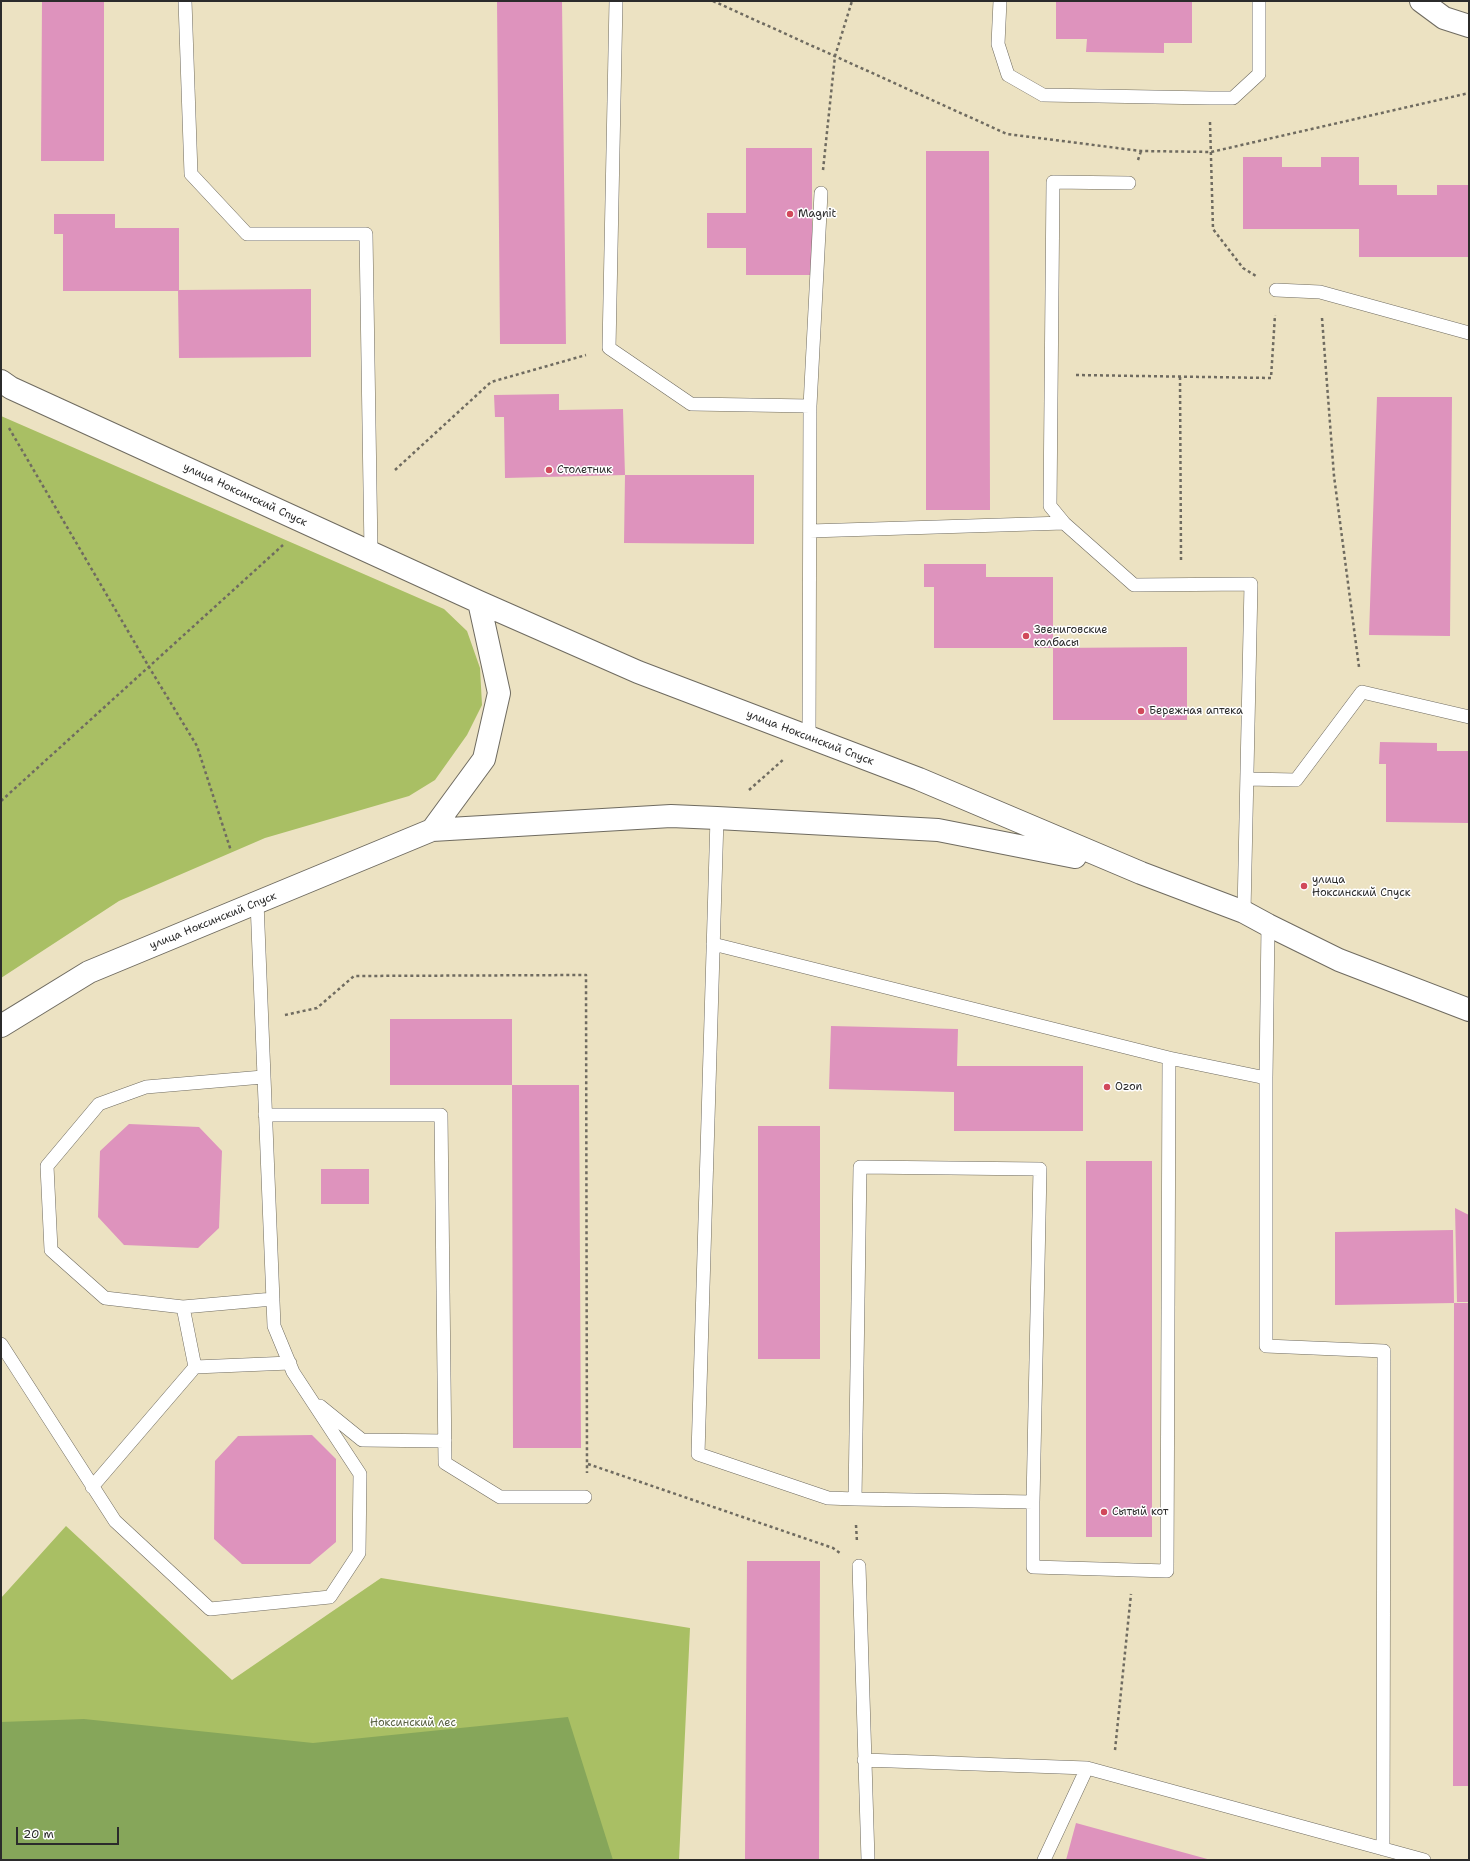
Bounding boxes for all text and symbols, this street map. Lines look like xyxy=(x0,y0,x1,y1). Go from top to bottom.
place label: Magnit xyxy=(798,207,836,221)
marker: Magnit xyxy=(785,209,795,219)
street label: улица Ноксинский Спуск xyxy=(181,460,309,530)
place label: Столетник xyxy=(557,463,612,477)
marker: Столетник xyxy=(544,465,554,475)
place label: Звениговские колбасы xyxy=(1034,623,1108,649)
marker: Звениговские колбасы xyxy=(1021,631,1031,641)
place label: Бережная аптека xyxy=(1149,704,1243,718)
marker: Бережная аптека xyxy=(1136,706,1146,716)
street label: улица Ноксинский Спуск xyxy=(744,708,876,768)
place label: улица Ноксинский Спуск xyxy=(1312,873,1410,899)
marker: улица Ноксинский Спуск xyxy=(1299,881,1309,891)
street label: улица Ноксинский Спуск xyxy=(148,890,278,952)
place label: Ozon xyxy=(1115,1080,1142,1094)
marker: Ozon xyxy=(1102,1082,1112,1092)
place label: Сытый кот xyxy=(1112,1505,1168,1519)
marker: Сытый кот xyxy=(1099,1507,1109,1517)
park label: Ноксинский лес xyxy=(370,1716,456,1730)
scale bar xyxy=(18,1819,121,1845)
text: 20 m xyxy=(23,1826,54,1842)

